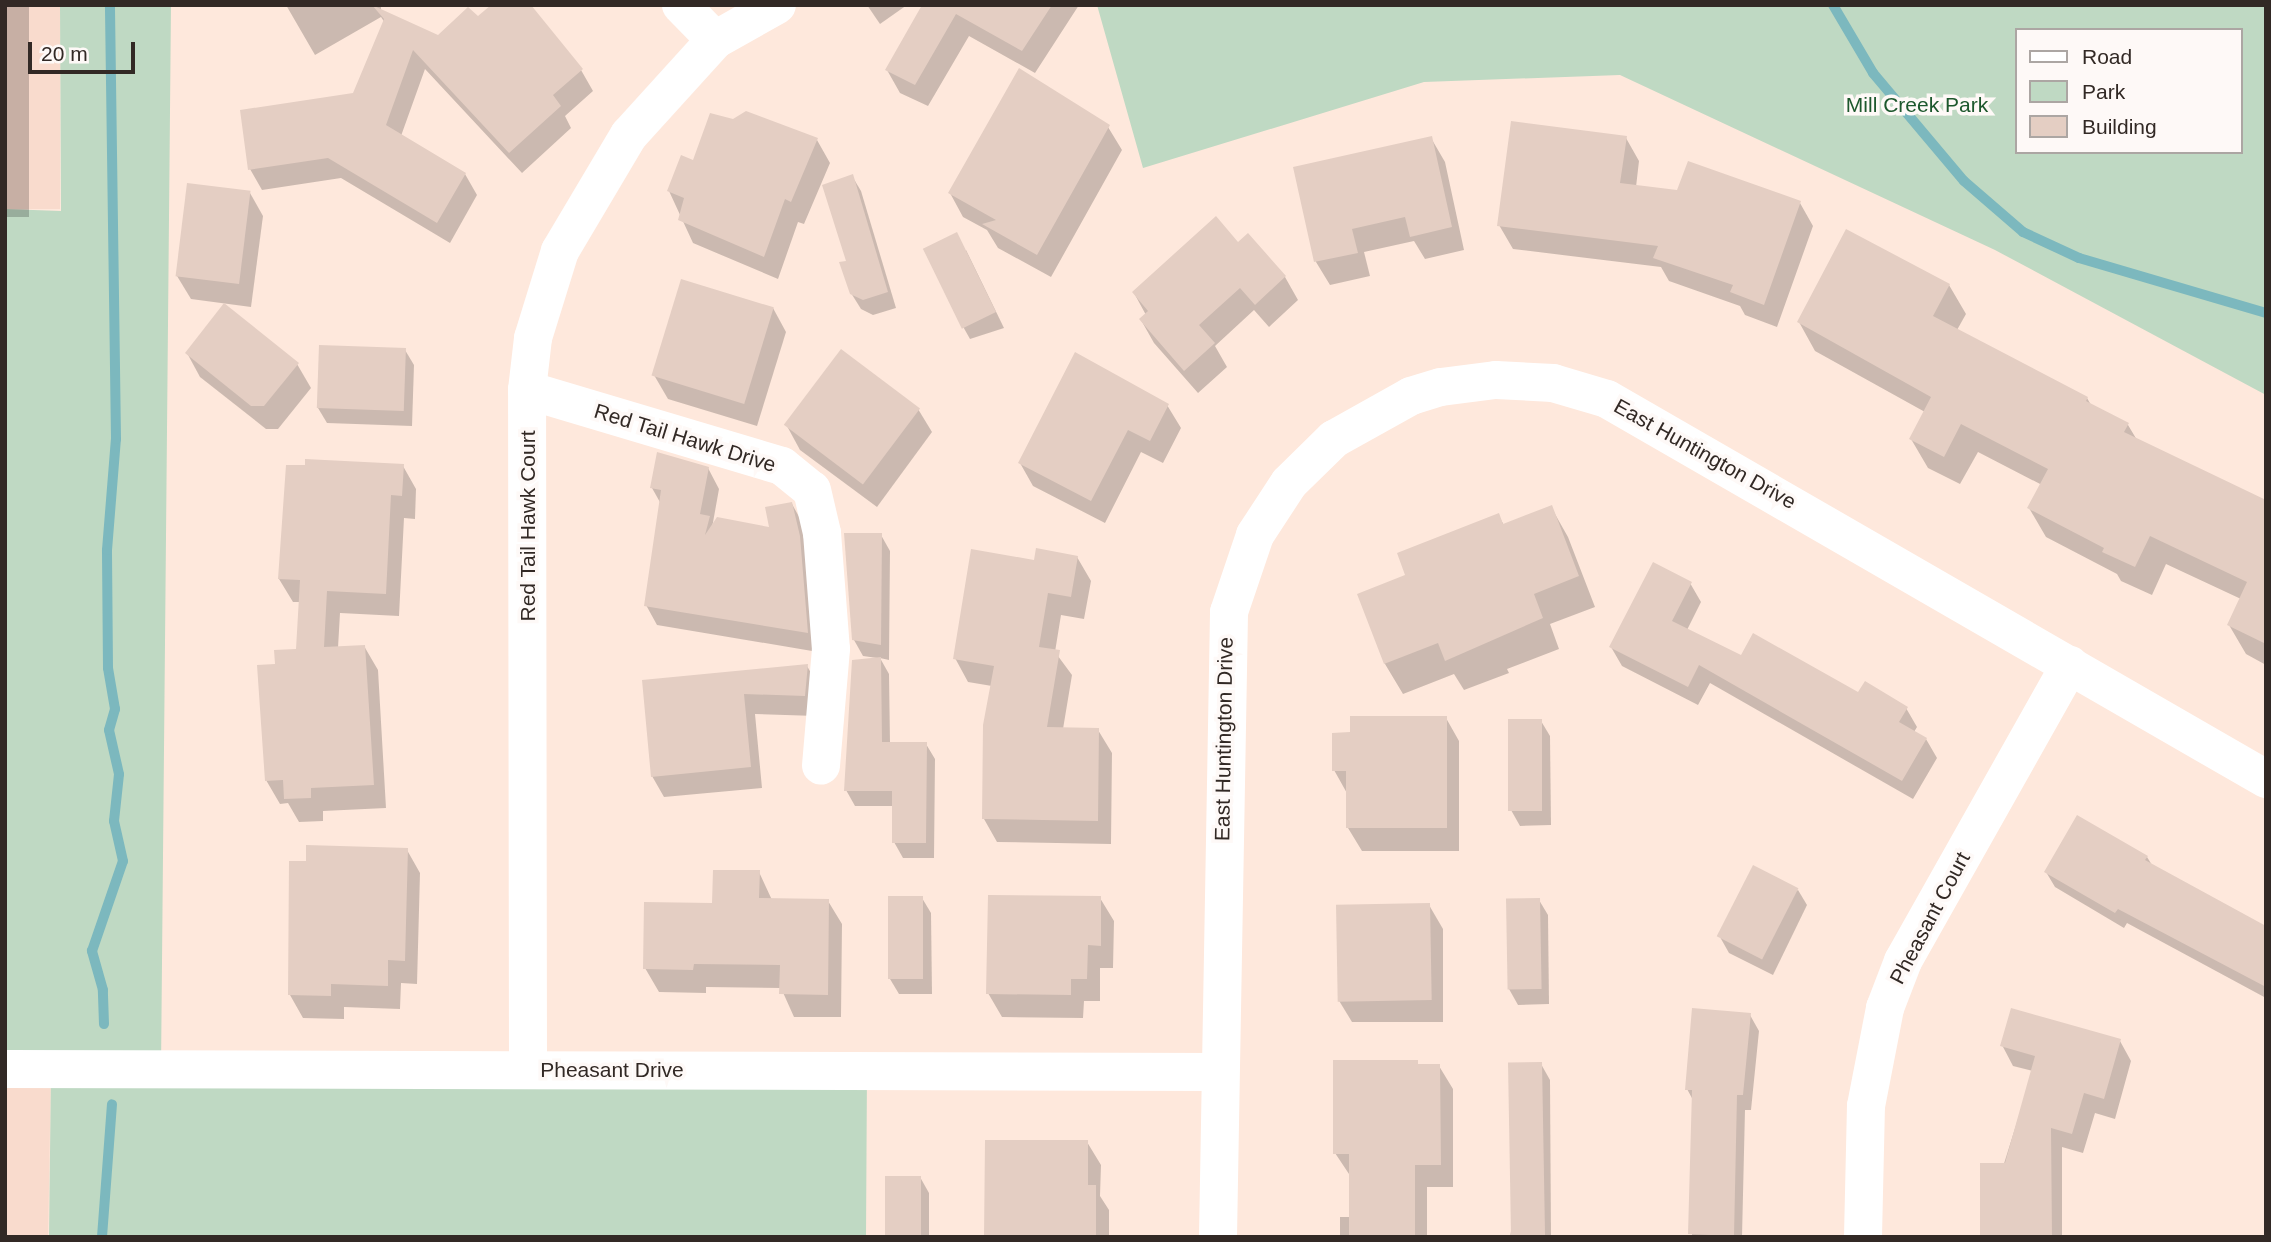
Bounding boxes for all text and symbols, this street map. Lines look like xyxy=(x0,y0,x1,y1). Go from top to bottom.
scale bar xyxy=(32,28,138,72)
legend xyxy=(2016,28,2243,154)
text: 20 m xyxy=(41,42,88,65)
text: Road xyxy=(2082,45,2132,68)
text: Park xyxy=(2082,80,2125,103)
park label: Mill Creek Park xyxy=(1846,92,1988,118)
text: Building xyxy=(2082,115,2157,138)
street label: East Huntington Drive xyxy=(1610,393,1800,515)
street label: Red Tail Hawk Drive xyxy=(591,398,779,478)
street label: Red Tail Hawk Court xyxy=(515,430,541,622)
street label: East Huntington Drive xyxy=(1210,637,1238,841)
street label: Pheasant Court xyxy=(1885,848,1975,988)
street label: Pheasant Drive xyxy=(540,1057,684,1083)

